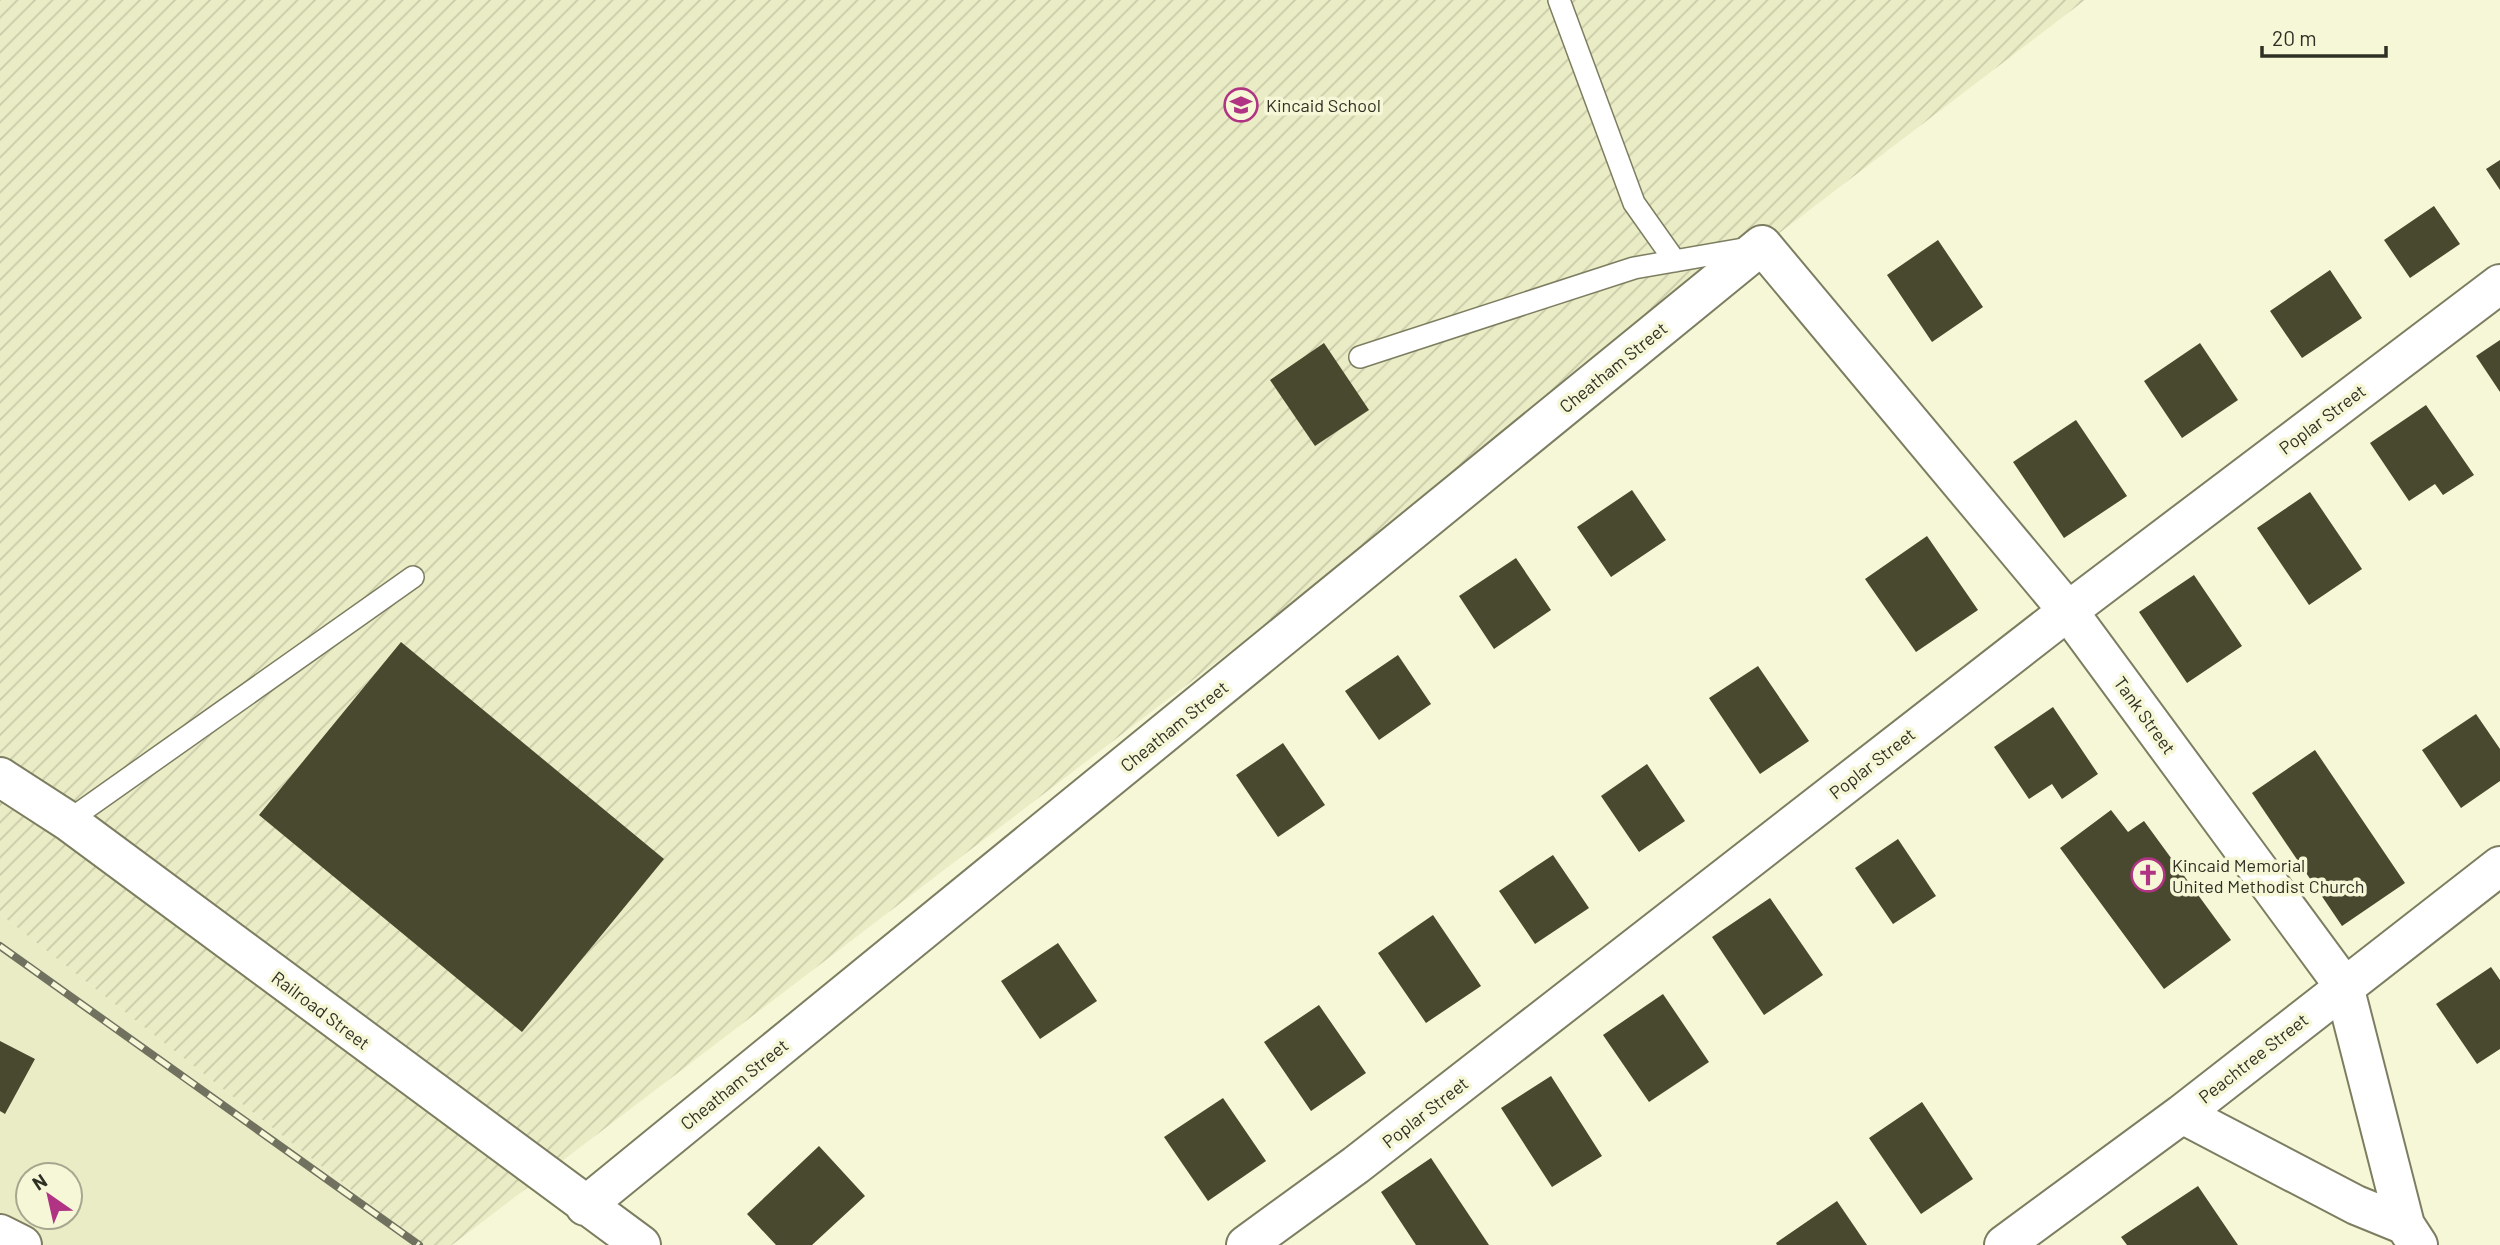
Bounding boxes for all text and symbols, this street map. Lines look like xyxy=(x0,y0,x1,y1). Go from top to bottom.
scale bar xyxy=(2262,14,2386,58)
text: 20 m xyxy=(2272,25,2317,50)
school or university icon: Kincaid School xyxy=(1222,86,1260,124)
place label: Kincaid School xyxy=(1266,94,1381,116)
street label: Cheatham Street xyxy=(1555,317,1671,417)
street label: Poplar Street xyxy=(2274,379,2370,459)
street label: Tank Street xyxy=(2109,672,2181,758)
street label: Cheatham Street xyxy=(1116,676,1232,776)
street label: Poplar Street xyxy=(1825,723,1919,803)
place label: Kincaid Memorial United Methodist Church xyxy=(2172,854,2365,897)
church icon: Kincaid Memorial United Methodist Church xyxy=(2129,856,2167,894)
street label: Railroad Street xyxy=(268,966,374,1054)
street label: Peachtree Street xyxy=(2194,1008,2312,1108)
street label: Cheatham Street xyxy=(676,1034,792,1134)
street label: Poplar Street xyxy=(1378,1072,1472,1152)
north arrow xyxy=(14,1161,84,1231)
text: N xyxy=(28,1168,51,1195)

